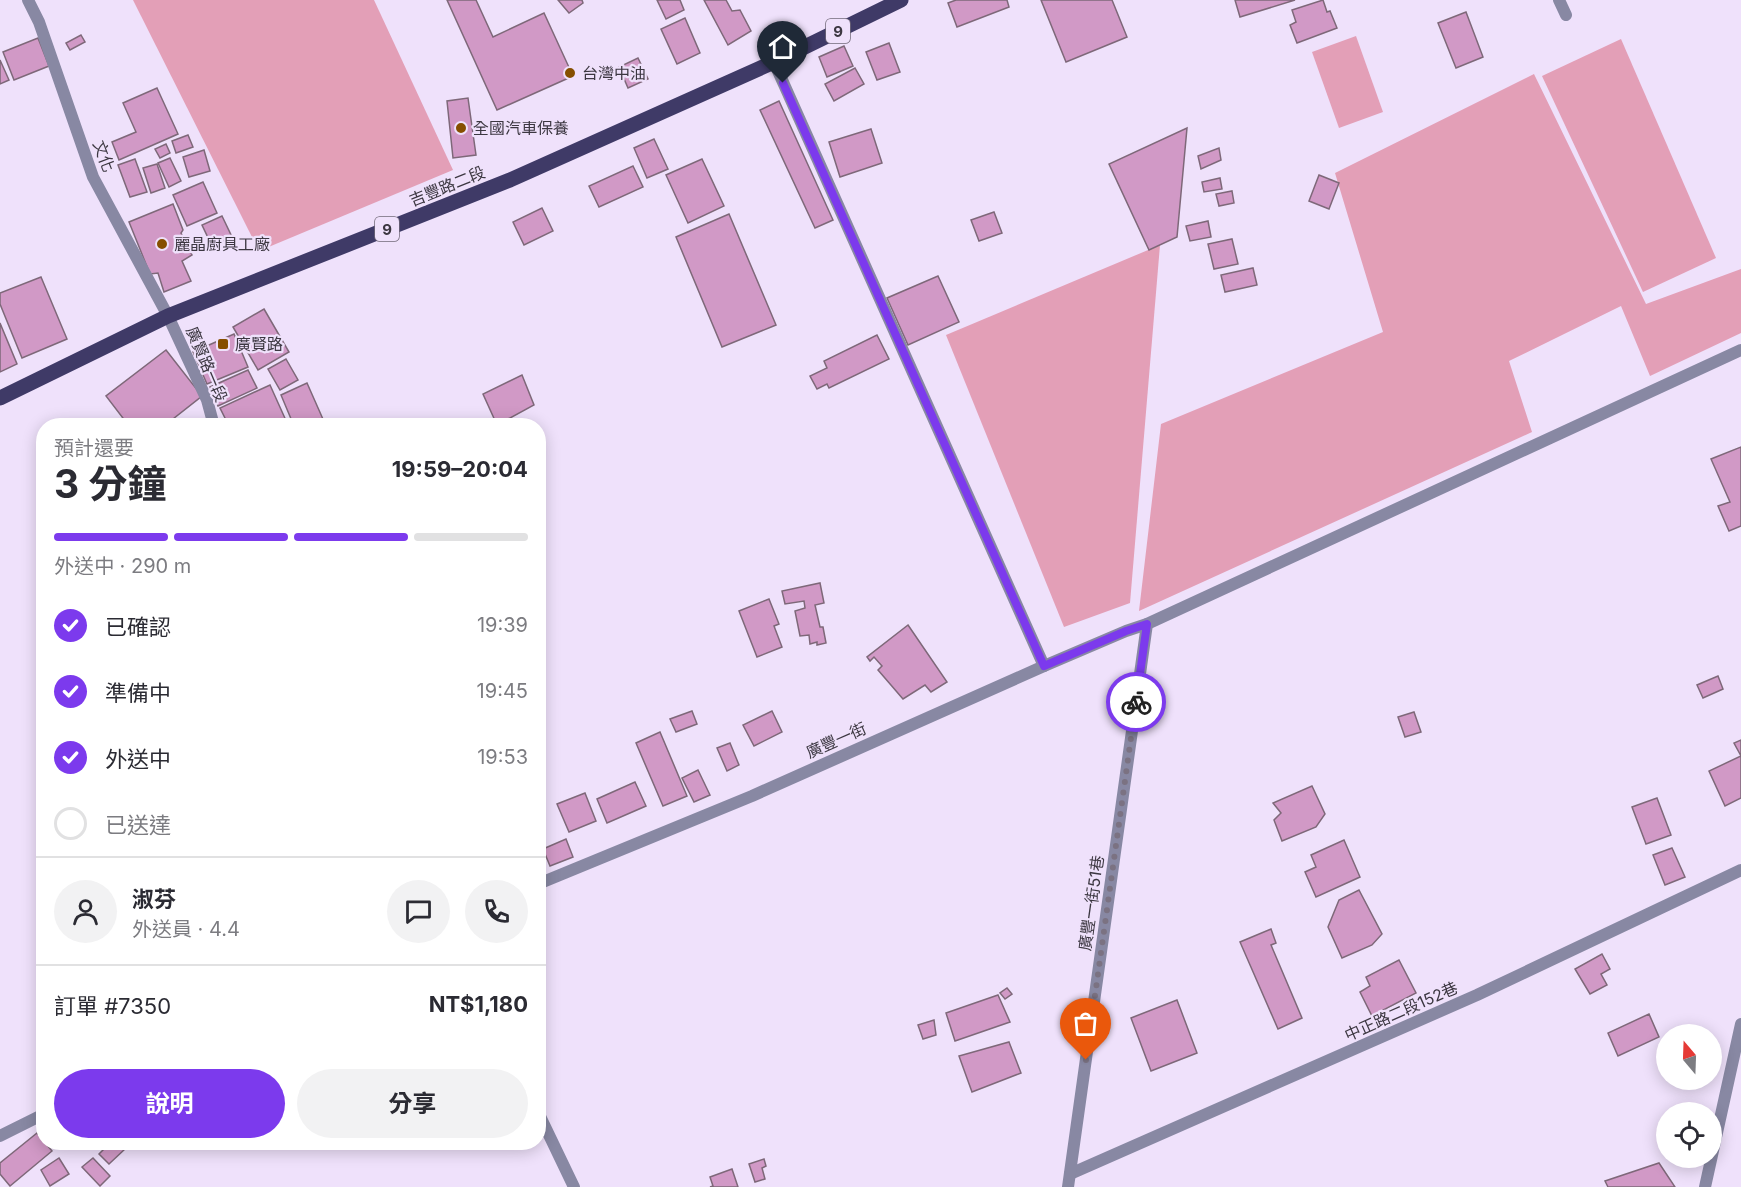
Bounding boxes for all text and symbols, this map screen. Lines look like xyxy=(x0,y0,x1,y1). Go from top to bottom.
road number: 9 xyxy=(826,19,850,43)
pin xyxy=(757,21,808,83)
icon: home xyxy=(766,30,799,63)
place label: 台灣中油 xyxy=(582,63,646,83)
marker: 台灣中油 xyxy=(563,66,577,80)
place label: 全國汽車保養 xyxy=(473,118,569,138)
marker: 全國汽車保養 xyxy=(454,121,468,135)
street label: 文化 xyxy=(89,137,119,175)
street label: 吉豐路二段 xyxy=(406,162,488,210)
road number: 9 xyxy=(375,217,399,241)
place label: 麗晶廚具工廠 xyxy=(174,234,270,254)
marker: 麗晶廚具工廠 xyxy=(155,237,169,251)
street label: 廣賢路一段 xyxy=(182,323,232,405)
place label: 廣賢路 xyxy=(235,334,283,354)
marker: 廣賢路 xyxy=(216,337,230,351)
text: 預計還要 xyxy=(54,436,134,460)
text: 19:59–20:04 xyxy=(392,456,528,482)
text: 3 分鐘 xyxy=(54,460,166,507)
text: 外送中 · 290 m xyxy=(54,554,191,578)
icon: check xyxy=(54,609,87,642)
text: 19:39 xyxy=(477,613,528,637)
text: 已確認 xyxy=(105,614,171,640)
courier xyxy=(1106,672,1166,732)
icon: check xyxy=(54,675,87,708)
text: 19:45 xyxy=(477,679,528,703)
text: 準備中 xyxy=(105,680,171,706)
icon: bike xyxy=(1120,686,1153,719)
street label: 廣豐一街 xyxy=(803,718,869,762)
icon: check xyxy=(54,741,87,774)
text: 19:53 xyxy=(477,745,528,769)
text: 外送中 xyxy=(105,746,171,772)
text: 已送達 xyxy=(105,812,171,838)
street label: 廣豐一街51巷 xyxy=(1074,854,1108,952)
button: person xyxy=(54,880,117,943)
button: chat xyxy=(387,880,450,943)
button: phone xyxy=(465,880,528,943)
text: 淑芬 xyxy=(132,886,176,912)
text: 外送員 · 4.4 xyxy=(132,917,240,941)
street label: 中正路二段152巷 xyxy=(1341,977,1461,1045)
text: NT$1,180 xyxy=(429,991,528,1017)
text: 訂單 #7350 xyxy=(54,993,171,1019)
pin xyxy=(1060,998,1111,1060)
icon: bag xyxy=(1069,1007,1102,1040)
north arrow xyxy=(1656,1024,1722,1090)
map controls xyxy=(1656,1024,1722,1168)
button: 說明 xyxy=(54,1069,285,1138)
button: 分享 xyxy=(297,1069,528,1138)
button: locate xyxy=(1656,1102,1722,1168)

